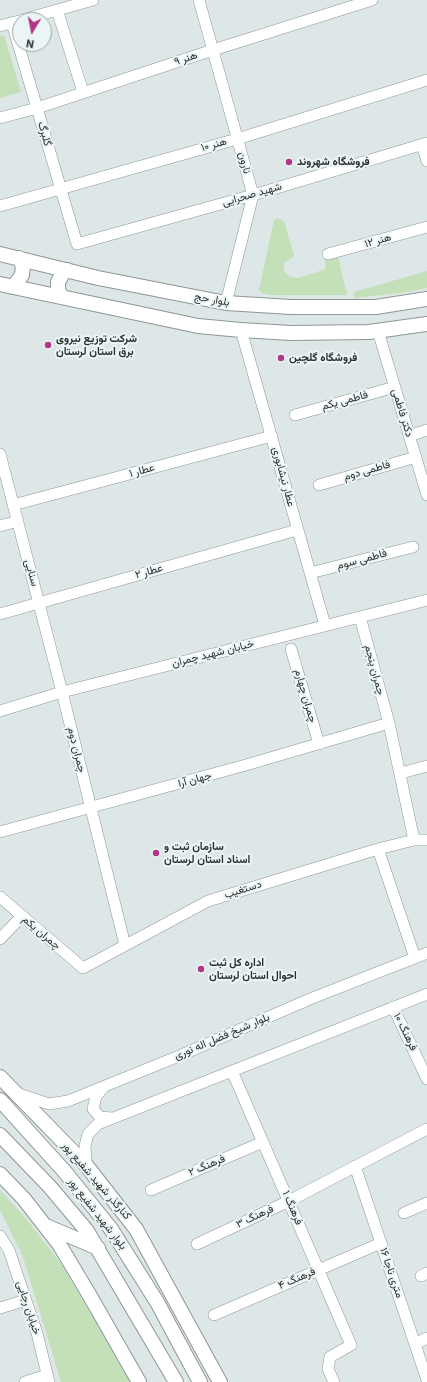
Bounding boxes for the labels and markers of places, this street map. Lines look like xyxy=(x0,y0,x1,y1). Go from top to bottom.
place label: فروشگاه شهروند xyxy=(297,155,370,169)
marker: فروشگاه شهروند xyxy=(284,157,294,167)
place label: شرکت توزیع نیروی برق استان لرستان xyxy=(56,332,137,358)
marker: شرکت توزیع نیروی برق استان لرستان xyxy=(43,340,53,350)
place label: فروشگاه گلچین xyxy=(289,351,357,365)
marker: فروشگاه گلچین xyxy=(276,353,286,363)
place label: سازمان ثبت و اسناد استان لرستان xyxy=(164,840,250,866)
marker: سازمان ثبت و اسناد استان لرستان xyxy=(151,848,161,858)
place label: اداره کل ثبت احوال استان لرستان xyxy=(209,956,297,982)
marker: اداره کل ثبت احوال استان لرستان xyxy=(196,964,206,974)

